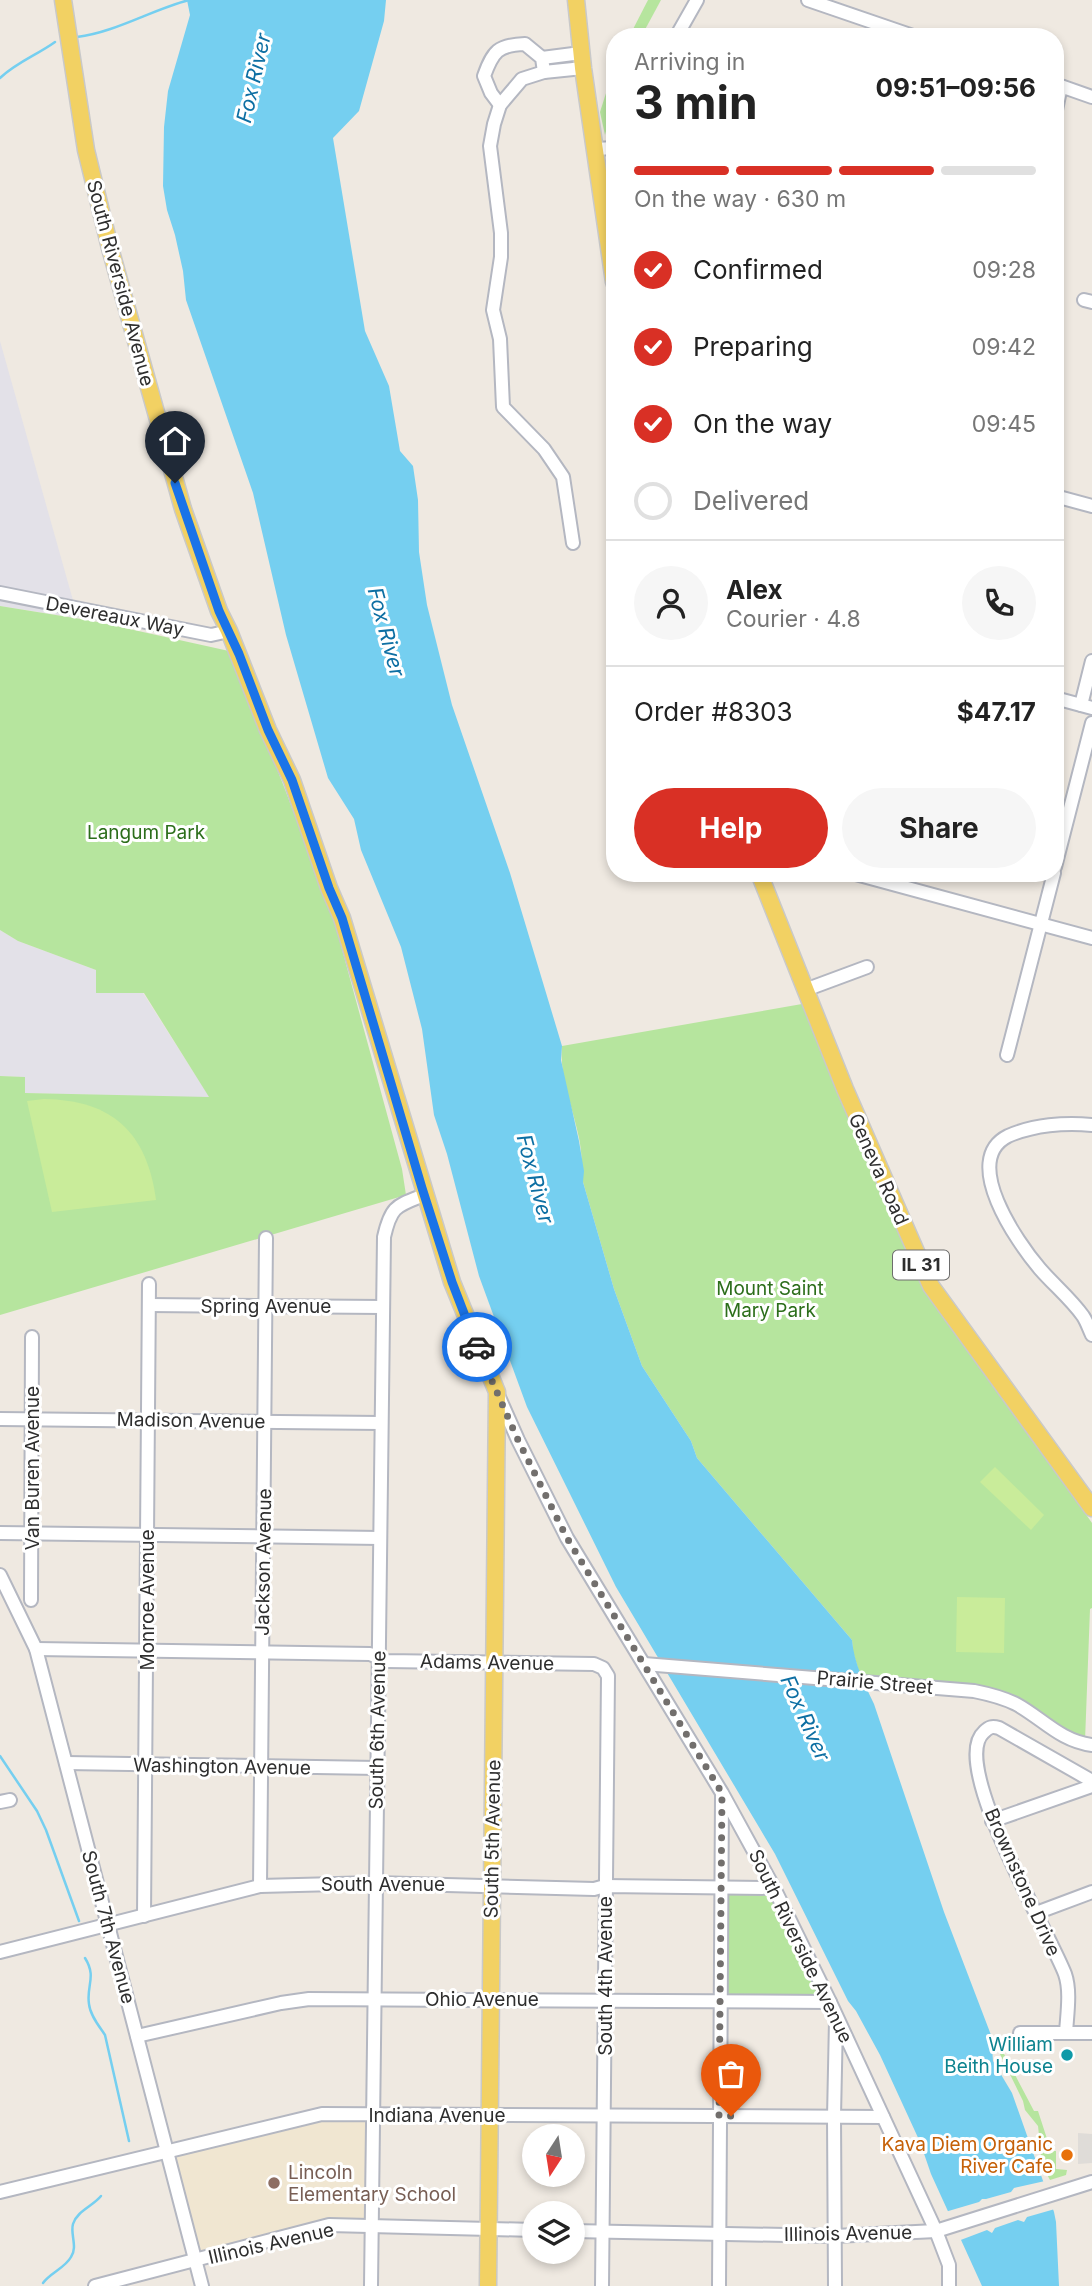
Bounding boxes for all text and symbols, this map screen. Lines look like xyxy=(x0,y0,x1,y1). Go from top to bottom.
water label: Fox River xyxy=(231,30,276,125)
text: Arriving in xyxy=(634,48,745,76)
text: 09:51–09:56 xyxy=(875,72,1036,103)
text: 3 min xyxy=(634,74,758,130)
street label: South Riverside Avenue xyxy=(82,178,159,389)
text: On the way · 630 m xyxy=(634,185,846,213)
icon: check xyxy=(634,251,672,289)
text: Confirmed xyxy=(693,254,823,285)
text: 09:28 xyxy=(972,256,1036,284)
icon: check xyxy=(634,328,672,366)
text: Preparing xyxy=(693,331,813,362)
text: 09:42 xyxy=(972,333,1036,361)
icon: check xyxy=(634,405,672,443)
text: On the way xyxy=(693,408,832,439)
text: 09:45 xyxy=(972,410,1036,438)
pin xyxy=(145,411,205,483)
icon: home xyxy=(156,422,194,460)
text: Delivered xyxy=(693,485,809,516)
button: person xyxy=(634,566,708,640)
button: phone xyxy=(962,566,1036,640)
text: Alex xyxy=(726,574,783,605)
water label: Fox River xyxy=(363,585,411,680)
street label: Devereaux Way xyxy=(44,592,186,641)
text: Courier · 4.8 xyxy=(726,605,861,633)
text: Order #8303 xyxy=(634,696,793,727)
text: $47.17 xyxy=(957,696,1036,727)
button: Help xyxy=(634,788,828,868)
button: Share xyxy=(842,788,1036,868)
park label: Langum Park xyxy=(87,821,206,844)
street label: Geneva Road xyxy=(844,1110,913,1229)
water label: Fox River xyxy=(512,1132,560,1227)
road number: IL 31 xyxy=(893,1250,949,1280)
park label: Mount Saint Mary Park xyxy=(716,1277,824,1322)
street label: Spring Avenue xyxy=(201,1295,331,1318)
courier xyxy=(442,1312,512,1382)
icon: car xyxy=(458,1328,496,1366)
street label: Van Buren Avenue xyxy=(21,1386,44,1550)
street label: Madison Avenue xyxy=(116,1408,266,1433)
street label: Jackson Avenue xyxy=(251,1488,276,1636)
street label: Monroe Avenue xyxy=(136,1529,159,1671)
street label: South 6th Avenue xyxy=(365,1650,390,1810)
street label: Adams Avenue xyxy=(420,1650,554,1675)
street label: Prairie Street xyxy=(816,1666,934,1699)
water label: Fox River xyxy=(776,1671,836,1765)
street label: Washington Avenue xyxy=(133,1753,311,1780)
street label: South 5th Avenue xyxy=(480,1759,505,1919)
street label: Brownstone Drive xyxy=(980,1805,1065,1960)
street label: South Riverside Avenue xyxy=(744,1846,857,2047)
street label: South 7th Avenue xyxy=(77,1848,140,2006)
street label: South Avenue xyxy=(321,1873,445,1896)
street label: South 4th Avenue xyxy=(594,1896,617,2056)
street label: Ohio Avenue xyxy=(425,1988,539,2011)
place label: William Beith House xyxy=(944,2033,1053,2078)
pin xyxy=(701,2044,761,2116)
marker: William Beith House xyxy=(1059,2047,1075,2063)
icon: bag xyxy=(712,2055,750,2093)
street label: Indiana Avenue xyxy=(368,2104,506,2127)
north arrow xyxy=(522,2124,584,2188)
map controls xyxy=(522,2124,585,2264)
place label: Kava Diem Organic River Cafe xyxy=(881,2133,1053,2178)
marker: Kava Diem Organic River Cafe xyxy=(1059,2147,1075,2163)
place label: Lincoln Elementary School xyxy=(288,2161,456,2206)
marker: Lincoln Elementary School xyxy=(266,2175,282,2191)
button: layers xyxy=(522,2201,585,2264)
street label: Illinois Avenue xyxy=(206,2218,336,2269)
street label: Illinois Avenue xyxy=(784,2221,912,2246)

